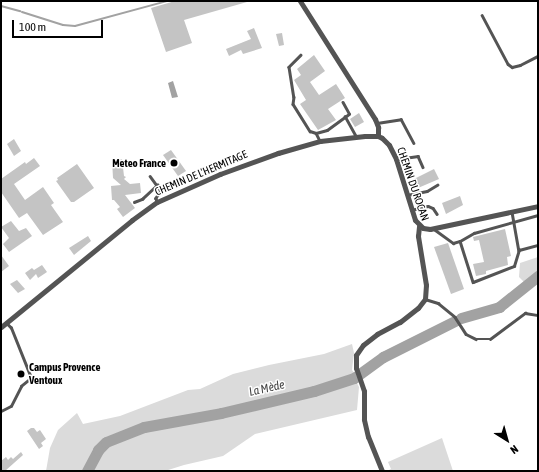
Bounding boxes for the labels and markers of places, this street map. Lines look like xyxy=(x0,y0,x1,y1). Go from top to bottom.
place label: Meteo France xyxy=(112,156,166,170)
marker: Meteo France xyxy=(169,158,179,168)
place label: Campus Provence Ventoux xyxy=(29,361,100,387)
marker: Campus Provence Ventoux xyxy=(16,369,26,379)

